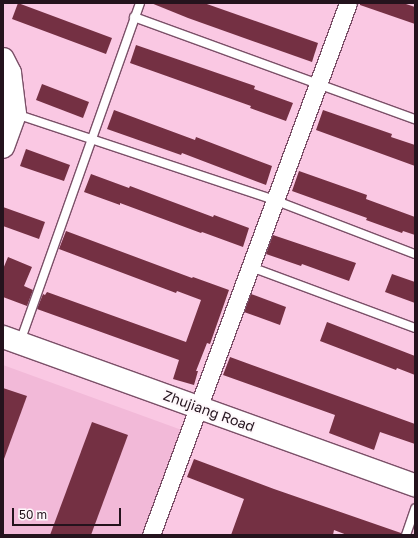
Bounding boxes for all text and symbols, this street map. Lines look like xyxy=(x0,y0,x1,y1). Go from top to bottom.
street label: Zhujiang Road xyxy=(161,387,257,435)
scale bar xyxy=(14,500,123,526)
text: 50 m xyxy=(19,507,47,522)

